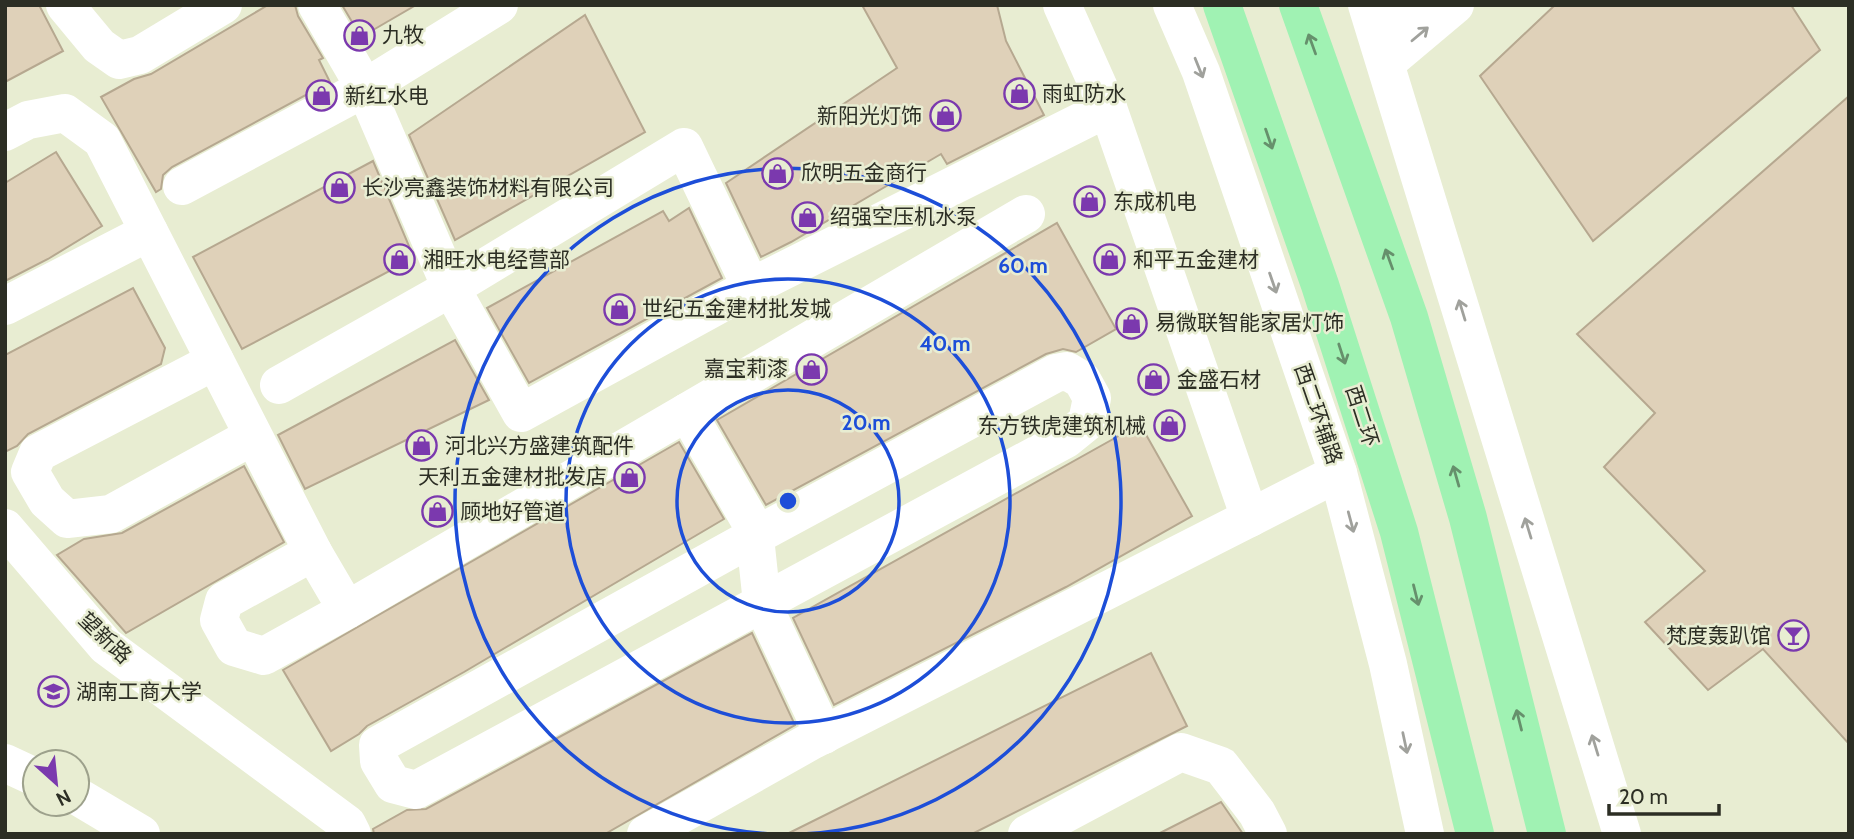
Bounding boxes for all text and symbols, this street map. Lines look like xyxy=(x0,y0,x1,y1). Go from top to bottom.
shop icon: 九牧 xyxy=(342,18,376,52)
place label: 九牧 xyxy=(382,22,424,47)
one-way arrow xyxy=(1411,26,1429,42)
one-way arrow xyxy=(1305,34,1317,56)
one-way arrow xyxy=(1193,56,1206,78)
shop icon: 雨虹防水 xyxy=(1002,77,1036,111)
shop icon: 新红水电 xyxy=(305,79,339,113)
place label: 雨虹防水 xyxy=(1042,81,1126,106)
place label: 新红水电 xyxy=(345,83,429,108)
shop icon: 新阳光灯饰 xyxy=(928,99,962,133)
place label: 新阳光灯饰 xyxy=(817,103,922,128)
one-way arrow xyxy=(1263,128,1276,150)
shop icon: 欣明五金商行 xyxy=(761,156,795,190)
place label: 欣明五金商行 xyxy=(801,160,927,185)
shop icon: 长沙亮鑫装饰材料有限公司 xyxy=(322,171,356,205)
place label: 长沙亮鑫装饰材料有限公司 xyxy=(362,175,614,200)
shop icon: 东成机电 xyxy=(1073,185,1107,219)
place label: 东成机电 xyxy=(1113,189,1197,214)
shop icon: 绍强空压机水泵 xyxy=(790,200,824,234)
place label: 绍强空压机水泵 xyxy=(830,204,977,229)
shop icon: 湘旺水电经营部 xyxy=(383,243,417,277)
shop icon: 和平五金建材 xyxy=(1093,243,1127,277)
place label: 湘旺水电经营部 xyxy=(423,247,570,272)
place label: 和平五金建材 xyxy=(1133,247,1259,272)
one-way arrow xyxy=(1381,248,1394,270)
text: 60 m xyxy=(998,253,1048,278)
one-way arrow xyxy=(1268,271,1280,293)
shop icon: 世纪五金建材批发城 xyxy=(602,292,636,326)
place label: 世纪五金建材批发城 xyxy=(642,296,831,321)
one-way arrow xyxy=(1454,299,1467,321)
shop icon: 易微联智能家居灯饰 xyxy=(1115,306,1149,340)
place label: 易微联智能家居灯饰 xyxy=(1155,310,1344,335)
text: 40 m xyxy=(920,331,970,356)
one-way arrow xyxy=(1337,343,1349,365)
shop icon: 嘉宝莉漆 xyxy=(794,352,828,386)
place label: 嘉宝莉漆 xyxy=(704,356,788,381)
street label: 西二环辅路 xyxy=(1290,360,1347,468)
shop icon: 金盛石材 xyxy=(1137,363,1171,397)
place label: 金盛石材 xyxy=(1177,367,1261,392)
street label: 西二环 xyxy=(1341,382,1384,450)
shop icon: 东方铁虎建筑机械 xyxy=(1152,409,1186,443)
text: 20 m xyxy=(842,410,890,435)
place label: 东方铁虎建筑机械 xyxy=(978,413,1146,438)
shop icon: 河北兴方盛建筑配件 xyxy=(405,429,439,463)
place label: 河北兴方盛建筑配件 xyxy=(445,433,634,458)
shop icon: 天利五金建材批发店 xyxy=(613,460,647,494)
place label: 天利五金建材批发店 xyxy=(418,464,607,489)
one-way arrow xyxy=(1448,465,1461,487)
centre of rings xyxy=(776,489,800,513)
shop icon: 顾地好管道 xyxy=(420,495,454,529)
place label: 顾地好管道 xyxy=(460,499,565,524)
one-way arrow xyxy=(1345,511,1358,533)
one-way arrow xyxy=(1521,517,1534,539)
one-way arrow xyxy=(1410,583,1423,606)
street label: 望新路 xyxy=(74,607,137,669)
bar icon: 梵度轰趴馆 xyxy=(1777,619,1811,653)
place label: 梵度轰趴馆 xyxy=(1666,623,1771,648)
school or university icon: 湖南工商大学 xyxy=(36,675,70,709)
place label: 湖南工商大学 xyxy=(76,679,202,704)
one-way arrow xyxy=(1512,709,1525,732)
one-way arrow xyxy=(1399,731,1413,754)
one-way arrow xyxy=(1588,734,1601,756)
north arrow xyxy=(21,748,91,818)
scale bar xyxy=(1609,772,1719,816)
text: N xyxy=(52,784,75,811)
text: 20 m xyxy=(1619,784,1668,809)

